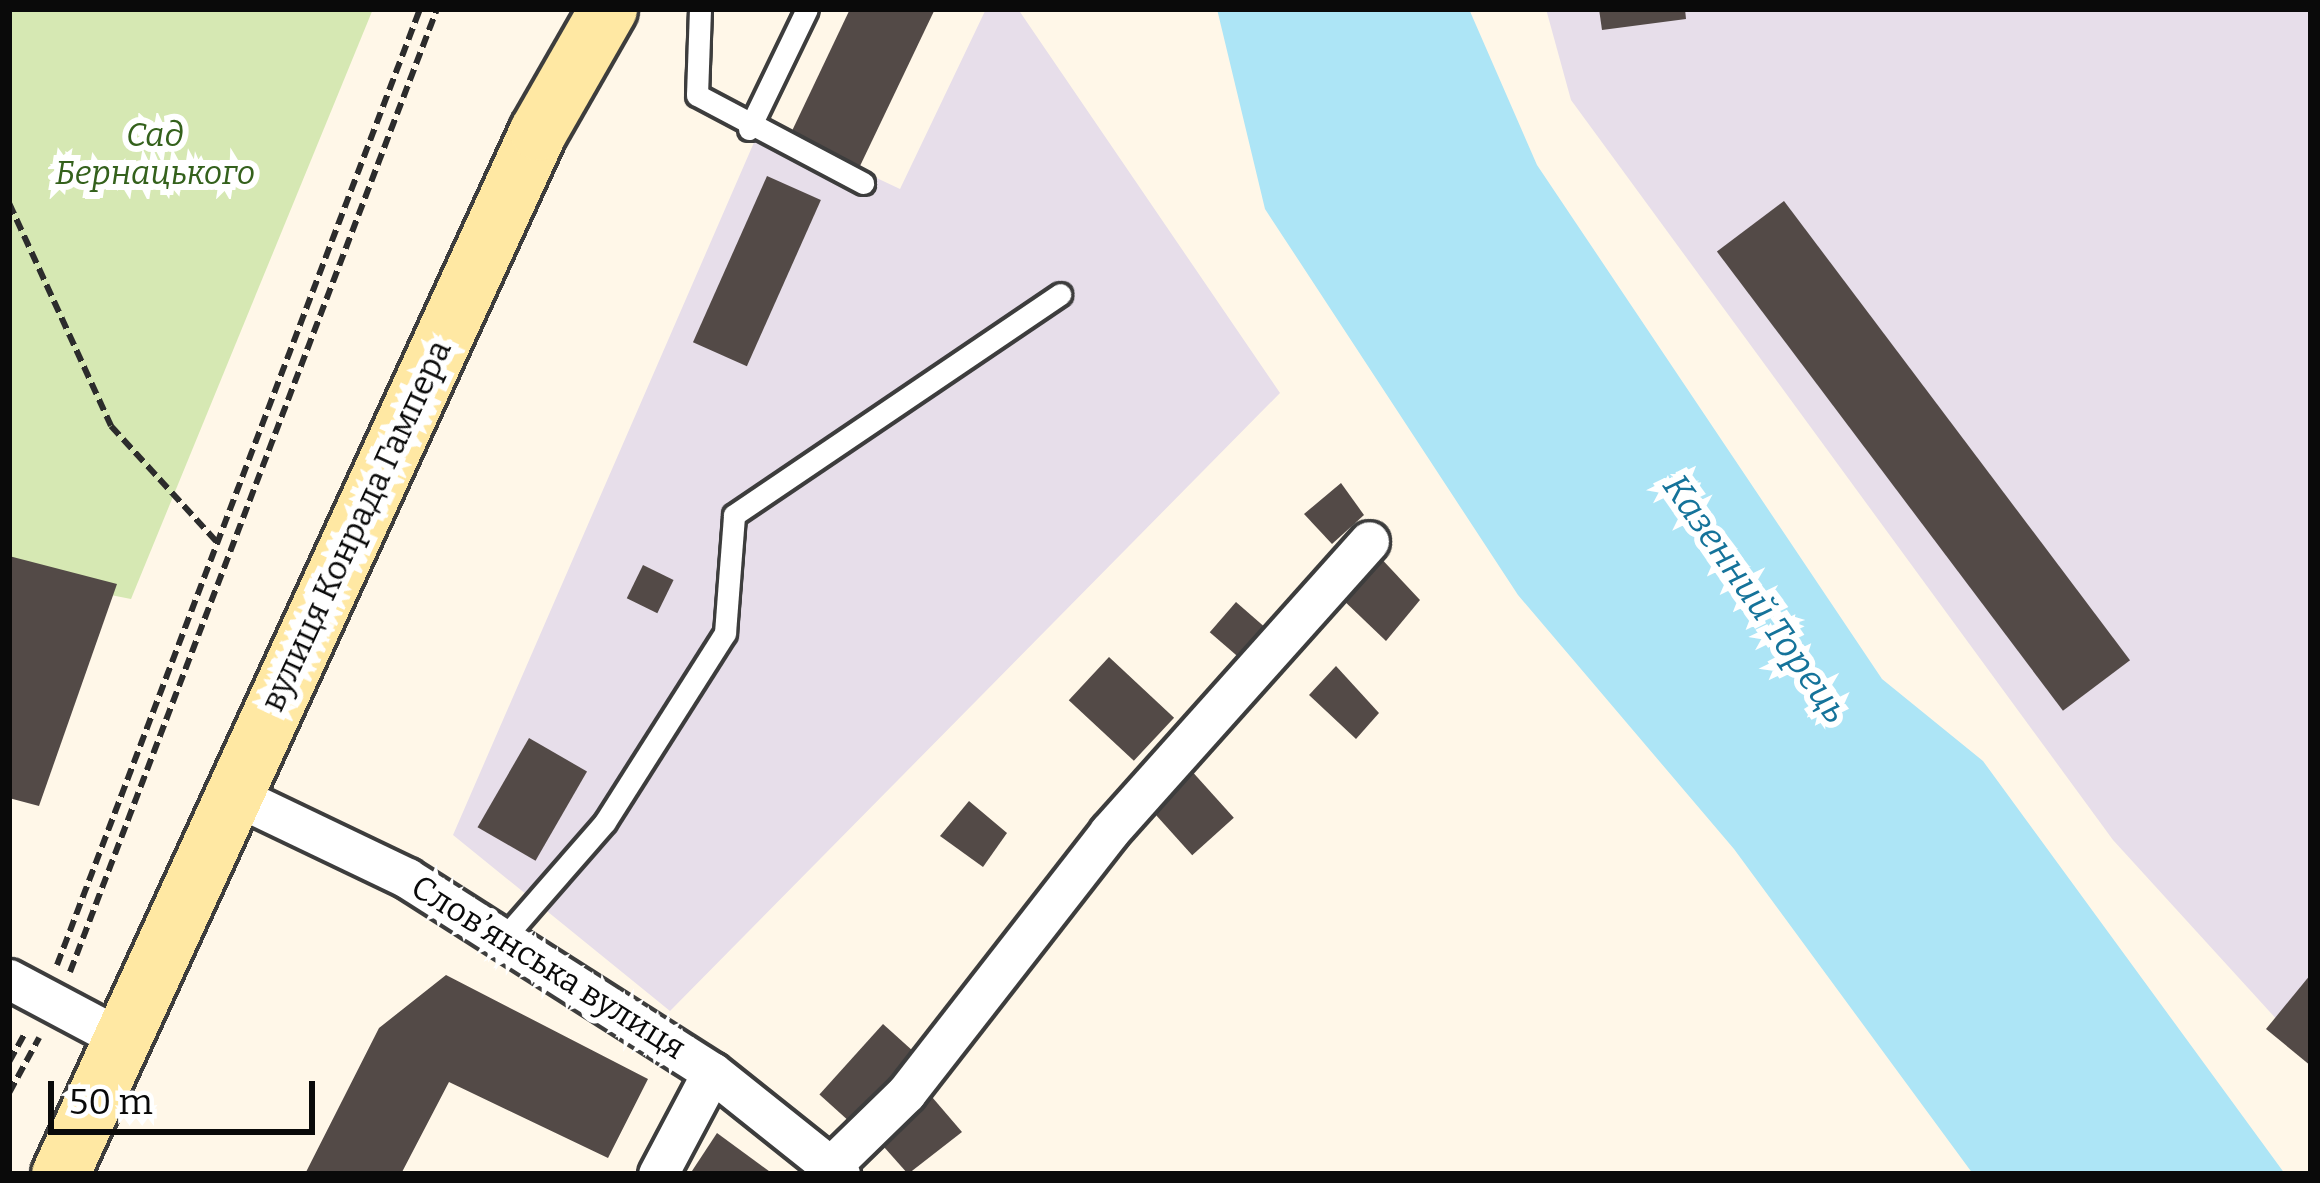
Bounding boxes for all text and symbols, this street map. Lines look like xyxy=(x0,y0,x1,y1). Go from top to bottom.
park label: Сад Бернацького xyxy=(55,116,255,194)
street label: вулиця Конрада Гампера xyxy=(254,334,460,718)
water label: Казенний Торець xyxy=(1653,467,1857,731)
street label: Слов’янська вулиця xyxy=(404,868,692,1068)
scale bar xyxy=(54,1057,321,1131)
text: 50 m xyxy=(69,1080,153,1124)

